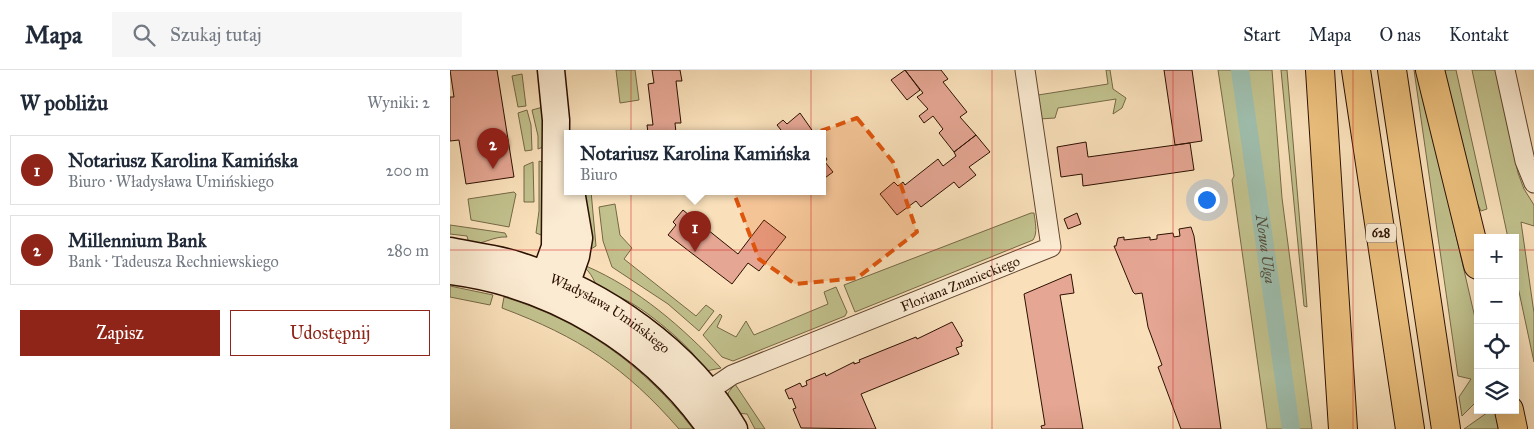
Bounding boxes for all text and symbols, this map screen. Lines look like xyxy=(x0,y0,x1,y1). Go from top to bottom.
search box xyxy=(112,12,462,57)
text: Mapa xyxy=(25,20,82,50)
icon: search xyxy=(130,21,158,49)
text: Szukaj tutaj xyxy=(170,23,262,46)
text: Start xyxy=(1243,24,1281,46)
text: Mapa xyxy=(1309,24,1351,46)
text: O nas xyxy=(1379,24,1421,46)
text: Kontakt xyxy=(1449,24,1509,46)
text: W pobliżu xyxy=(20,90,108,116)
text: Wyniki: 2 xyxy=(367,93,430,112)
pin: 2 xyxy=(477,128,509,169)
popup xyxy=(564,130,826,195)
text: Notariusz Karolina Kamińska xyxy=(580,142,810,165)
text: Notariusz Karolina Kamińska xyxy=(68,149,298,172)
text: 1 xyxy=(34,161,40,180)
text: 200 m xyxy=(386,161,429,180)
text: Biuro xyxy=(580,165,617,184)
text: Biuro · Władysława Umińskiego xyxy=(68,172,274,191)
your location xyxy=(1194,187,1220,213)
pin: 1 xyxy=(679,211,711,252)
water label: Nowa Ulga xyxy=(1252,213,1279,285)
road number: 628 xyxy=(1366,224,1396,242)
text: Millennium Bank xyxy=(68,229,206,252)
map controls xyxy=(1474,234,1519,414)
button: + xyxy=(1474,234,1519,279)
text: 2 xyxy=(33,241,41,260)
text: 280 m xyxy=(386,241,429,260)
text: Bank · Tadeusza Rechniewskiego xyxy=(68,252,279,271)
street label: Floriana Znanieckiego xyxy=(898,252,1022,315)
street label: Władysława Umińskiego xyxy=(548,270,674,357)
button: − xyxy=(1474,279,1519,324)
button: Zapisz xyxy=(20,310,220,356)
button: Udostępnij xyxy=(230,310,430,356)
button: locate xyxy=(1474,324,1519,369)
button: layers xyxy=(1474,369,1519,414)

